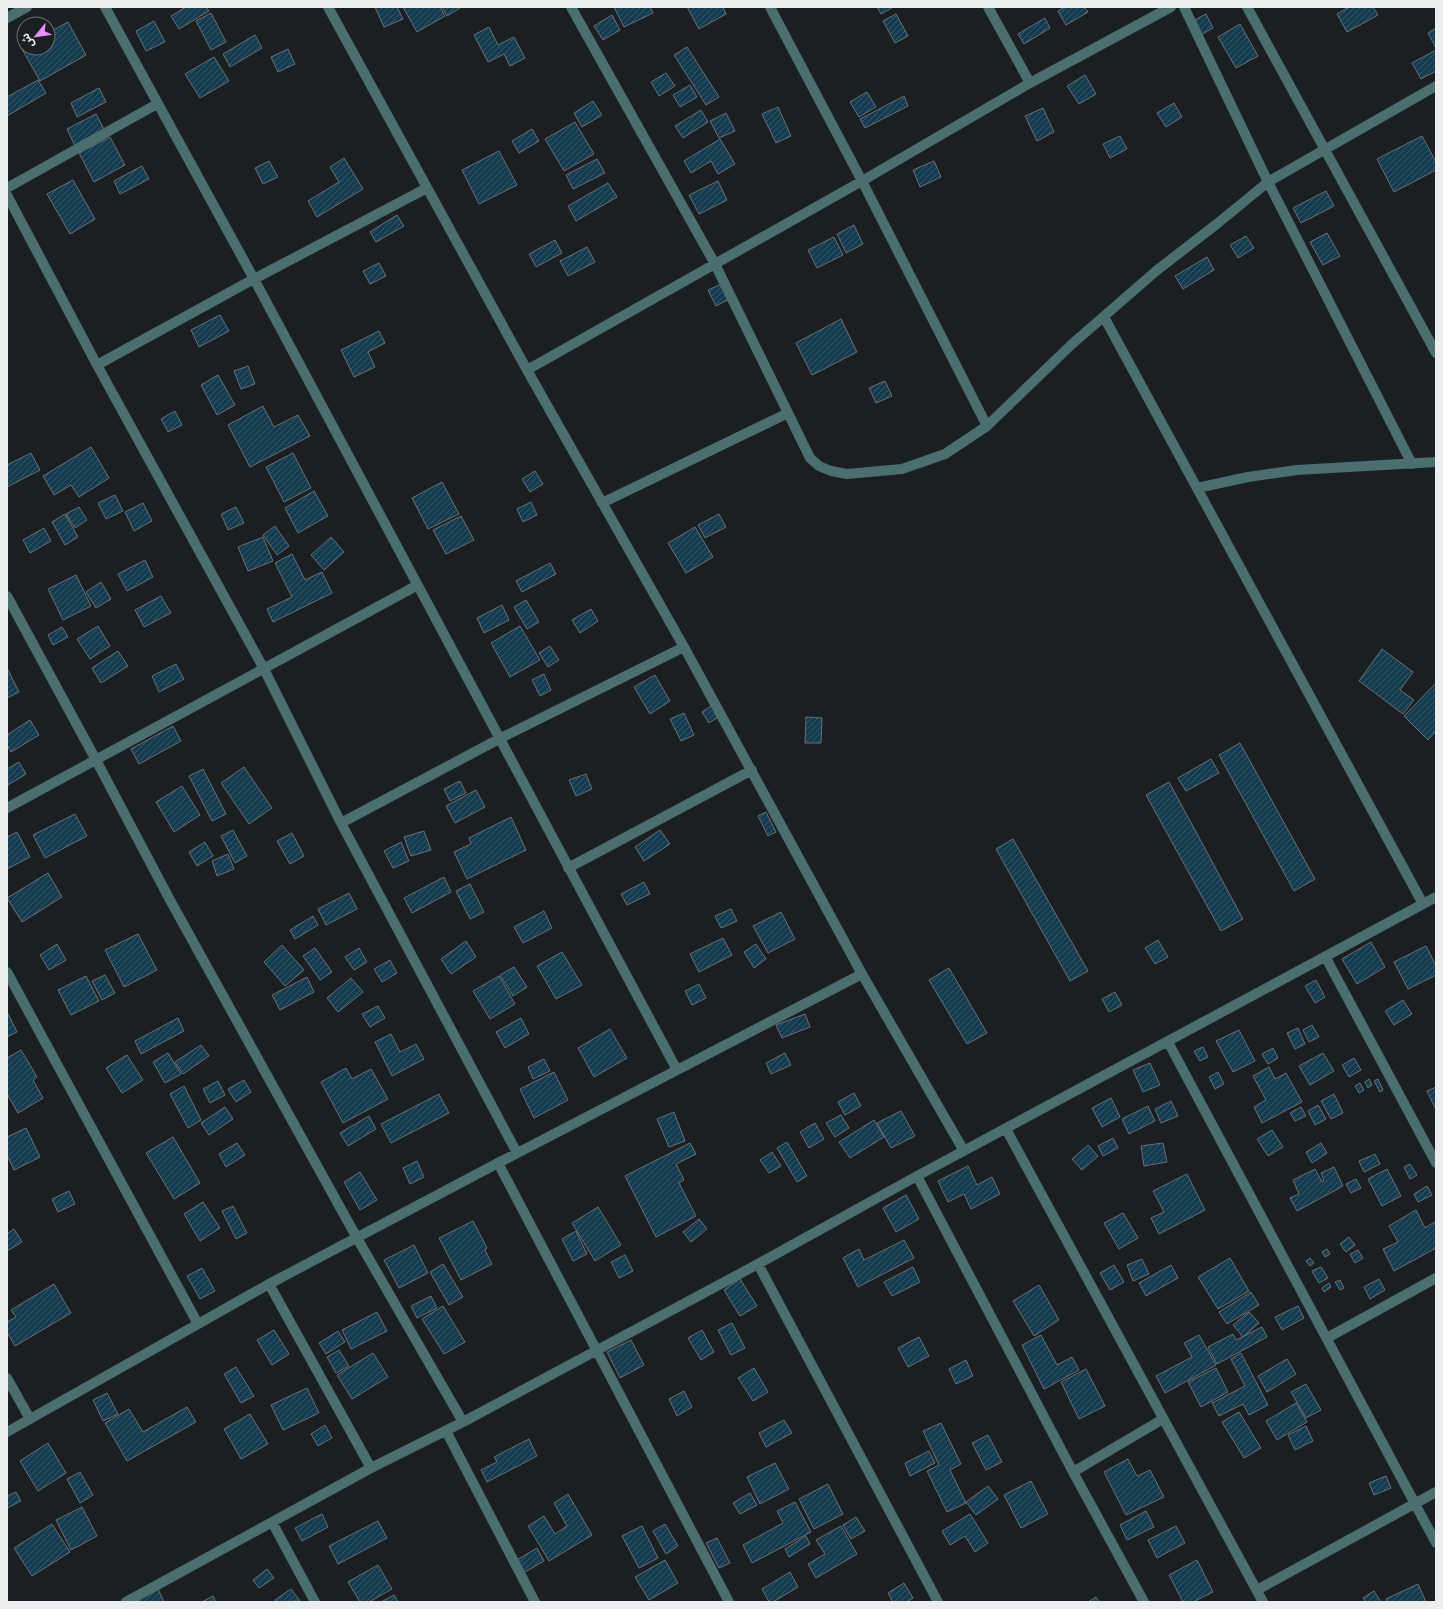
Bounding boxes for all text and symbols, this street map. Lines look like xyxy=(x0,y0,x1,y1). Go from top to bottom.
north arrow xyxy=(16,16,56,56)
text: ش xyxy=(17,31,37,51)

